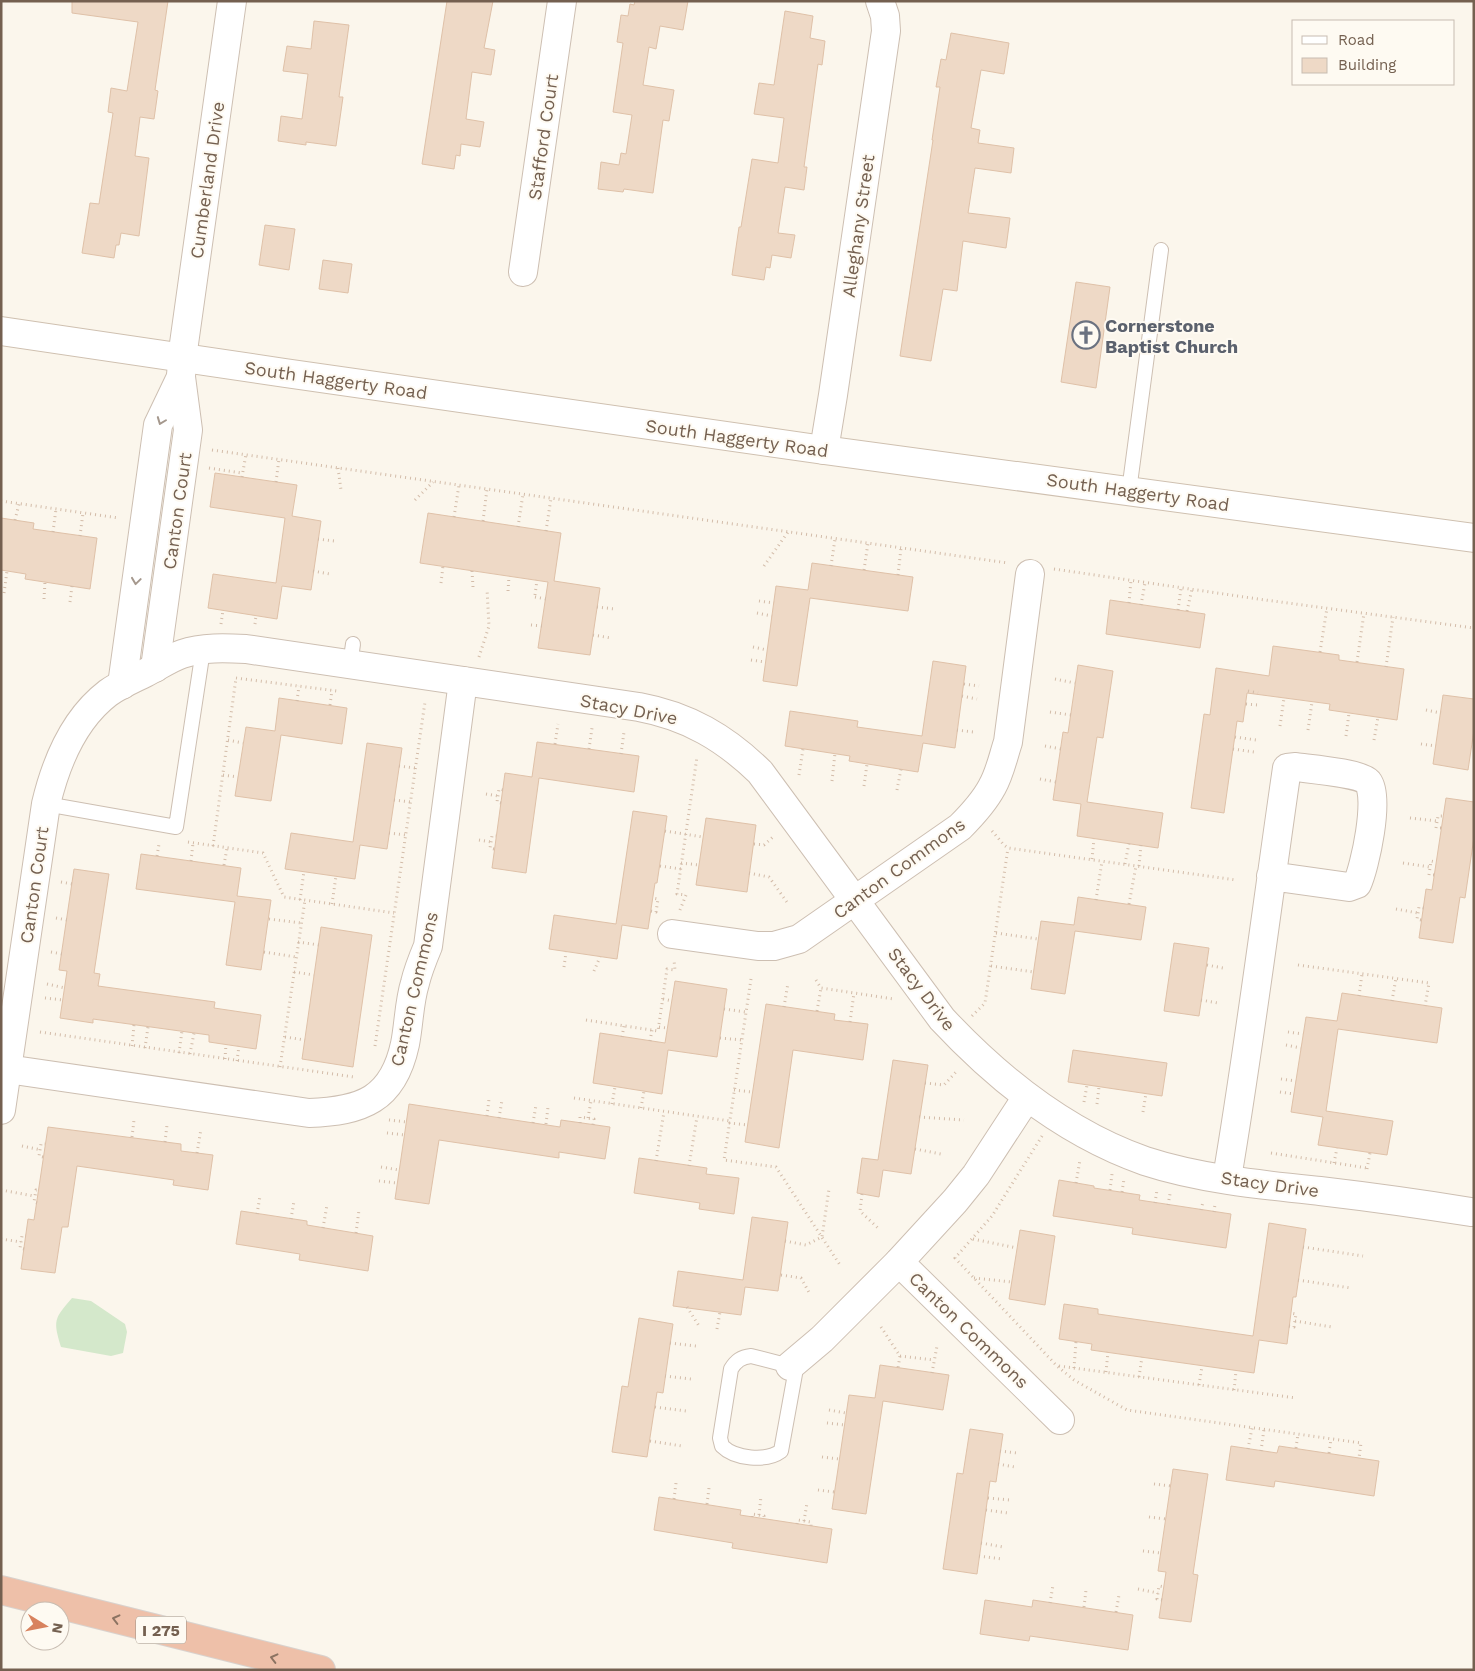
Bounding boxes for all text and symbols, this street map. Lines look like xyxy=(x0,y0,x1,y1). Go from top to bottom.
legend xyxy=(1292,20,1455,85)
text: Road xyxy=(1338,31,1375,49)
text: Building xyxy=(1338,56,1396,74)
street label: Stafford Court xyxy=(524,72,562,201)
street label: Cumberland Drive xyxy=(186,100,228,260)
street label: Alleghany Street xyxy=(838,153,878,299)
place label: Cornerstone Baptist Church xyxy=(1105,315,1238,357)
church icon: Cornerstone Baptist Church xyxy=(1071,320,1101,350)
street label: South Haggerty Road xyxy=(243,357,429,403)
street label: South Haggerty Road xyxy=(644,415,830,461)
one-way arrow xyxy=(157,416,167,425)
street label: Canton Court xyxy=(158,451,196,571)
street label: South Haggerty Road xyxy=(1045,469,1231,515)
one-way arrow xyxy=(132,577,142,586)
street label: Stacy Drive xyxy=(579,689,679,729)
street label: Canton Commons xyxy=(829,813,969,923)
street label: Canton Court xyxy=(15,825,53,945)
street label: Canton Commons xyxy=(386,910,442,1068)
street label: Stacy Drive xyxy=(884,943,960,1035)
street label: Stacy Drive xyxy=(1220,1167,1320,1201)
street label: Canton Commons xyxy=(905,1268,1033,1392)
north arrow xyxy=(20,1601,70,1651)
one-way arrow xyxy=(111,1614,120,1625)
road number: I 275 xyxy=(136,1616,186,1644)
text: N xyxy=(49,1622,67,1635)
one-way arrow xyxy=(269,1653,278,1664)

